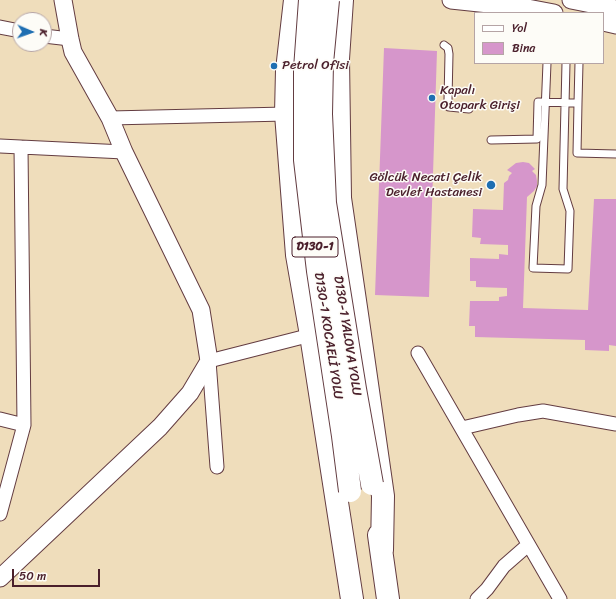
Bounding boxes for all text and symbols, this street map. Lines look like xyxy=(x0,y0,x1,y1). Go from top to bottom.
north arrow xyxy=(12,12,52,52)
legend xyxy=(474,12,604,64)
text: Yol xyxy=(512,17,527,39)
text: K xyxy=(34,29,53,36)
text: Bina xyxy=(512,37,535,59)
place label: Petrol Ofisi xyxy=(282,58,349,74)
marker: Petrol Ofisi xyxy=(269,61,279,71)
place label: Kapalı Otopark Girişi xyxy=(440,83,520,114)
marker: Kapalı Otopark Girişi xyxy=(427,93,437,103)
place label: Gölcük Necati Çelik Devlet Hastanesi xyxy=(370,170,482,201)
marker: Gölcük Necati Çelik Devlet Hastanesi xyxy=(485,179,497,191)
road number: D130-1 xyxy=(292,237,338,257)
street label: D130-1 KOCAELİ YOLU xyxy=(310,271,346,401)
street label: D130-1 YALOVA YOLU xyxy=(330,275,364,397)
scale bar xyxy=(14,561,102,587)
text: 50 m xyxy=(19,565,46,587)

